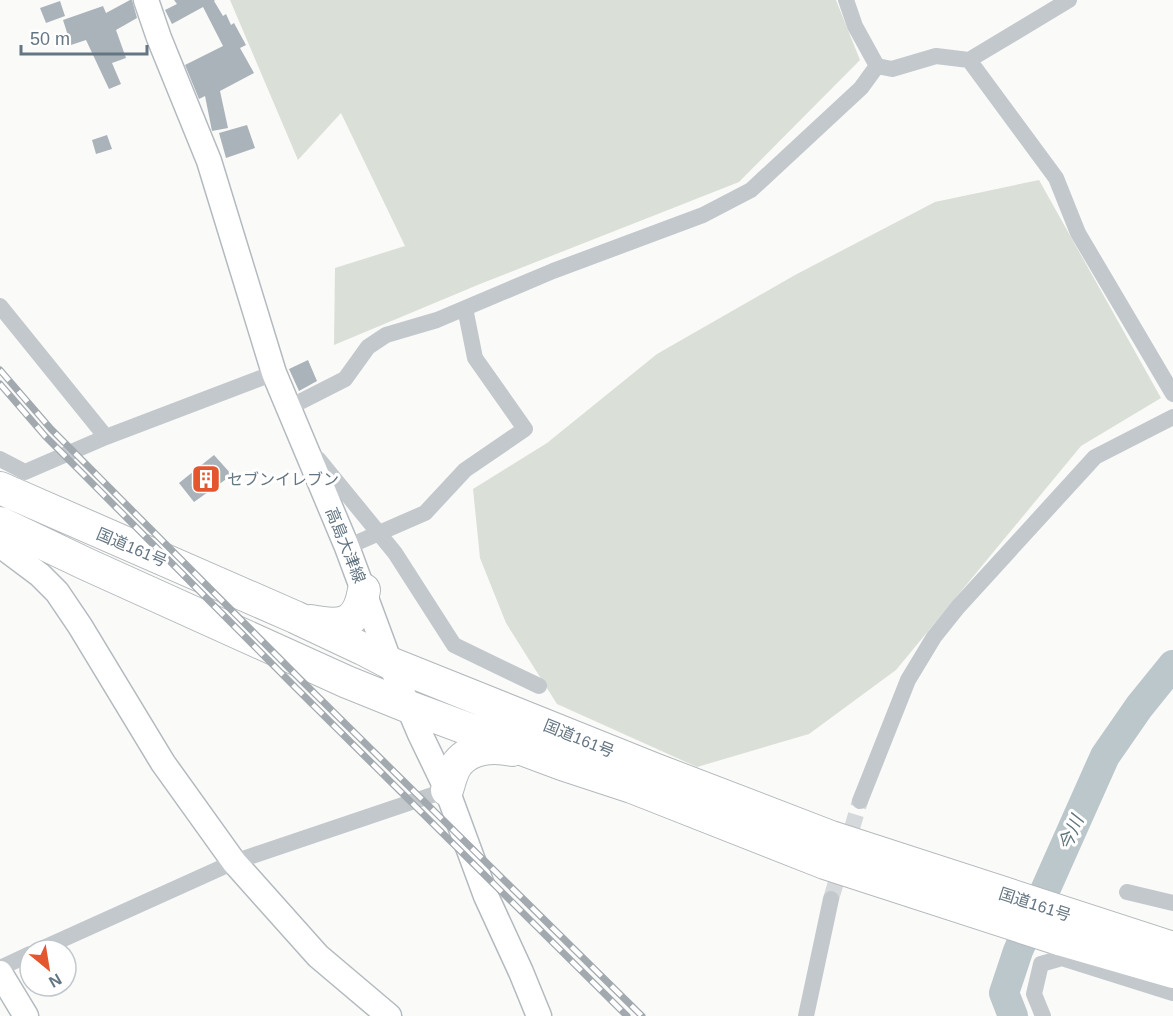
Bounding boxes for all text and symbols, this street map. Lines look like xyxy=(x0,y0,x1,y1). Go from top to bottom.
scale bar xyxy=(21,18,147,56)
text: 50 m xyxy=(30,29,70,49)
building icon: セブンイレブン xyxy=(190,463,222,495)
place label: セブンイレブン xyxy=(227,471,339,488)
street label: 高島大津線 xyxy=(323,505,368,585)
street label: 国道161号 xyxy=(94,525,170,570)
street label: 国道161号 xyxy=(541,717,617,760)
water label: 今川 xyxy=(1055,811,1088,854)
street label: 国道161号 xyxy=(997,885,1073,924)
north arrow xyxy=(18,938,78,998)
text: N xyxy=(46,970,65,991)

